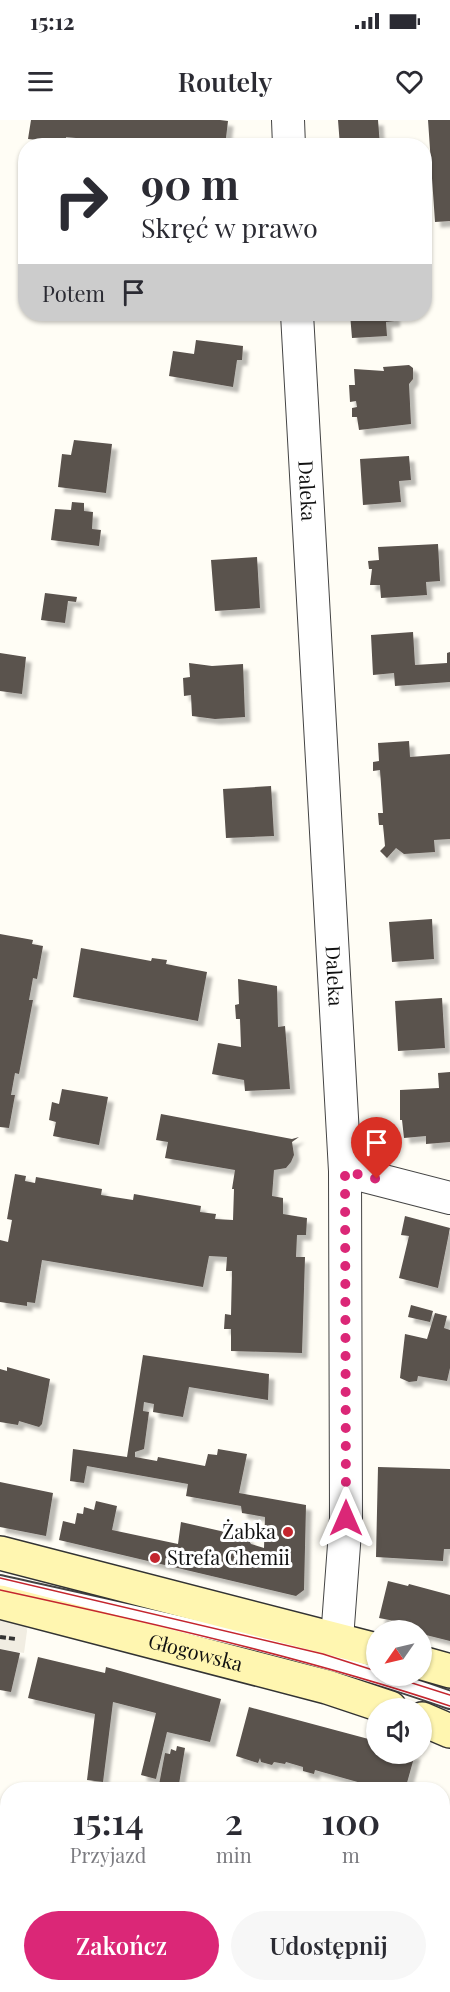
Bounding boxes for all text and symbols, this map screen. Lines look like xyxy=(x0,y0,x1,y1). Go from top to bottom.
text: 15:12 xyxy=(30,6,75,36)
text: Routely xyxy=(178,63,272,99)
icon: menu xyxy=(24,65,57,98)
icon: heart xyxy=(393,65,426,98)
text: 90 m xyxy=(141,155,239,211)
icon: right xyxy=(42,162,120,240)
text: Skręć w prawo xyxy=(141,209,318,245)
icon: arrive xyxy=(117,276,150,309)
text: Potem xyxy=(42,278,105,308)
street label: Daleka xyxy=(293,460,324,522)
street label: Daleka xyxy=(320,945,351,1007)
pin xyxy=(351,1117,402,1179)
icon: arrive xyxy=(360,1126,393,1159)
position arrow xyxy=(314,1486,378,1550)
place label: Żabka xyxy=(222,1517,276,1544)
marker: Żabka xyxy=(281,1525,295,1539)
place label: Strefa Chemii xyxy=(167,1543,290,1570)
marker: Strefa Chemii xyxy=(148,1551,162,1565)
north arrow xyxy=(366,1620,432,1686)
map controls xyxy=(366,1620,432,1764)
street label: Głogowska xyxy=(146,1626,246,1677)
button: sound xyxy=(366,1698,432,1764)
text: 15:14 xyxy=(72,1796,144,1844)
text: 2 xyxy=(225,1796,243,1844)
text: 100 xyxy=(321,1796,380,1844)
text: Przyjazd xyxy=(70,1841,146,1868)
text: min xyxy=(216,1841,252,1868)
text: m xyxy=(342,1841,360,1868)
button: Zakończ xyxy=(24,1911,219,1980)
button: Udostępnij xyxy=(231,1911,426,1980)

